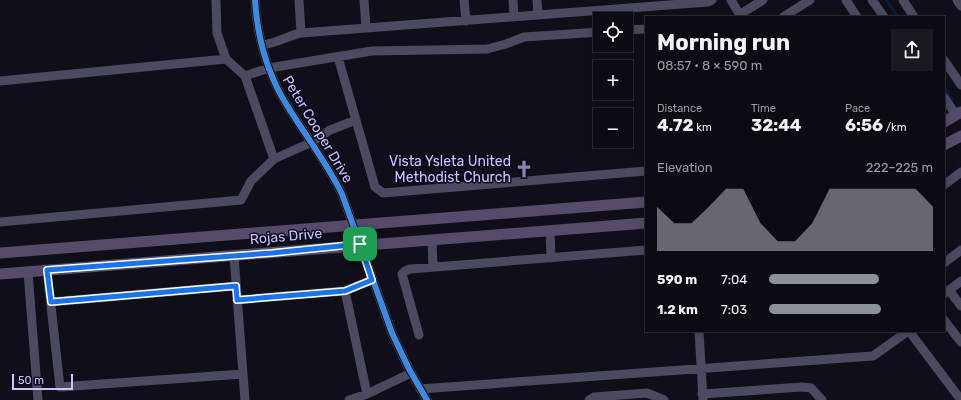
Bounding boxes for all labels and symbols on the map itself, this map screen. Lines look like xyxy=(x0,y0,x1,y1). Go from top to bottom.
street label: Peter Cooper Drive xyxy=(279,73,356,186)
place label: Vista Ysleta United Methodist Church xyxy=(389,153,511,186)
church icon: Vista Ysleta United Methodist Church xyxy=(514,159,534,179)
street label: Rojas Drive xyxy=(249,225,323,248)
pin xyxy=(343,227,377,261)
scale bar xyxy=(12,372,73,391)

